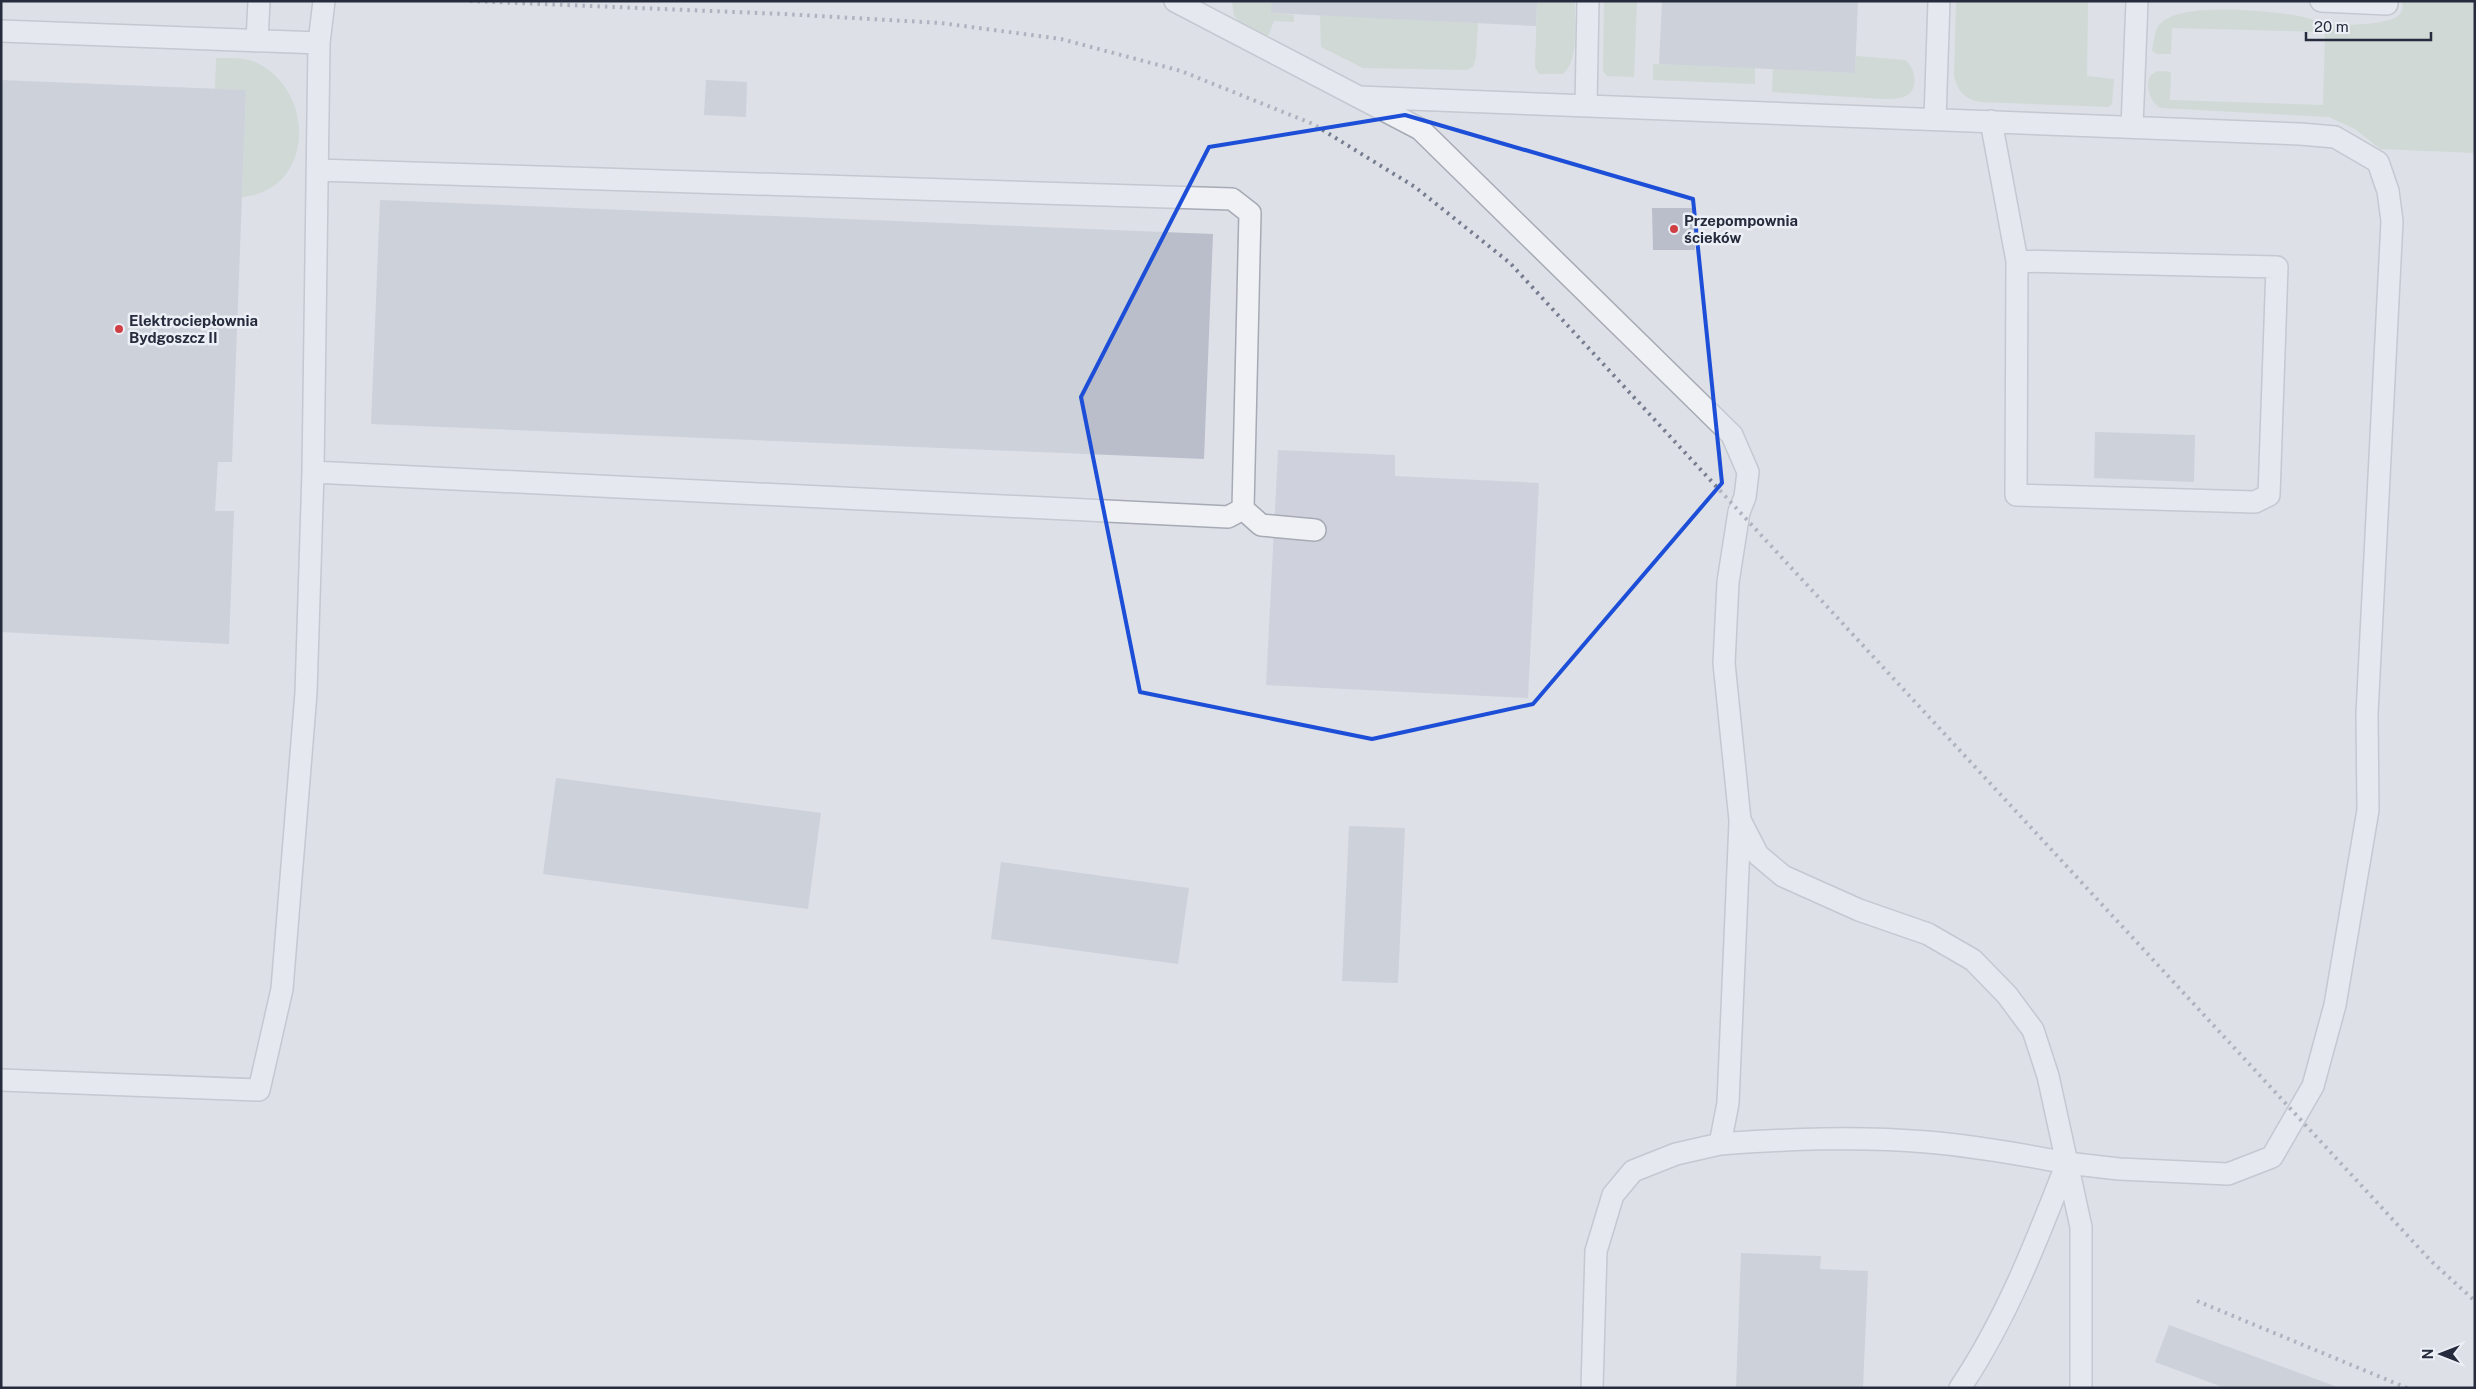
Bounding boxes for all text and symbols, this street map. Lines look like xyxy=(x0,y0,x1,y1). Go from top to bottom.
scale bar xyxy=(2306,10,2431,42)
text: 20 m xyxy=(2314,18,2349,35)
place label: Przepompownia ścieków xyxy=(1684,212,1798,246)
marker: Przepompownia ścieków xyxy=(1668,223,1680,235)
place label: Elektrociepłownia Bydgoszcz II xyxy=(129,312,258,346)
marker: Elektrociepłownia Bydgoszcz II xyxy=(113,323,125,335)
north arrow xyxy=(2416,1329,2466,1379)
text: N xyxy=(2420,1349,2436,1359)

